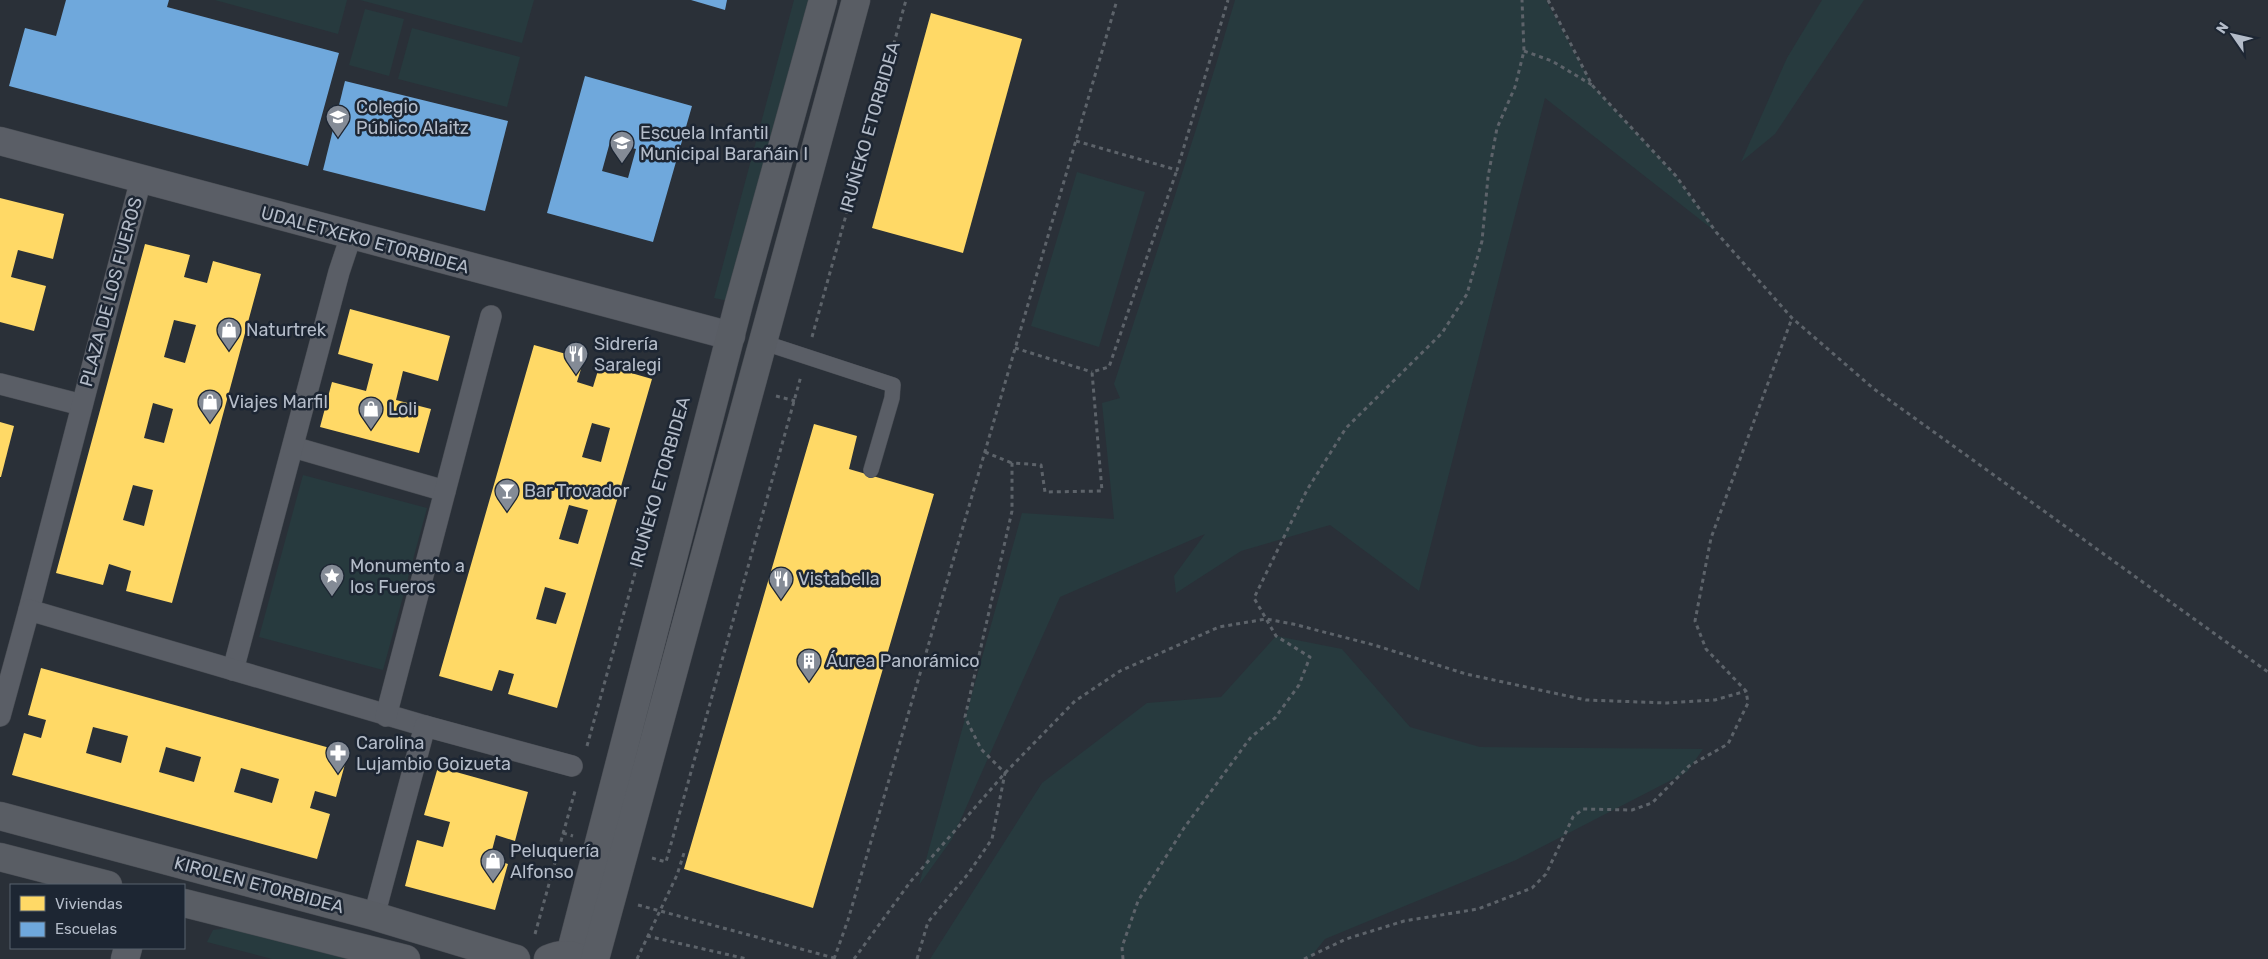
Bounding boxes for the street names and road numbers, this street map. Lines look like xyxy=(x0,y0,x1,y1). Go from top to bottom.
street label: IRUÑEKO ETORBIDEA xyxy=(835,39,905,215)
street label: PLAZA DE LOS FUEROS xyxy=(75,195,147,389)
street label: UDALETXEKO ETORBIDEA xyxy=(258,202,472,278)
street label: IRUÑEKO ETORBIDEA xyxy=(625,394,695,570)
street label: KIROLEN ETORBIDEA xyxy=(172,852,346,918)

